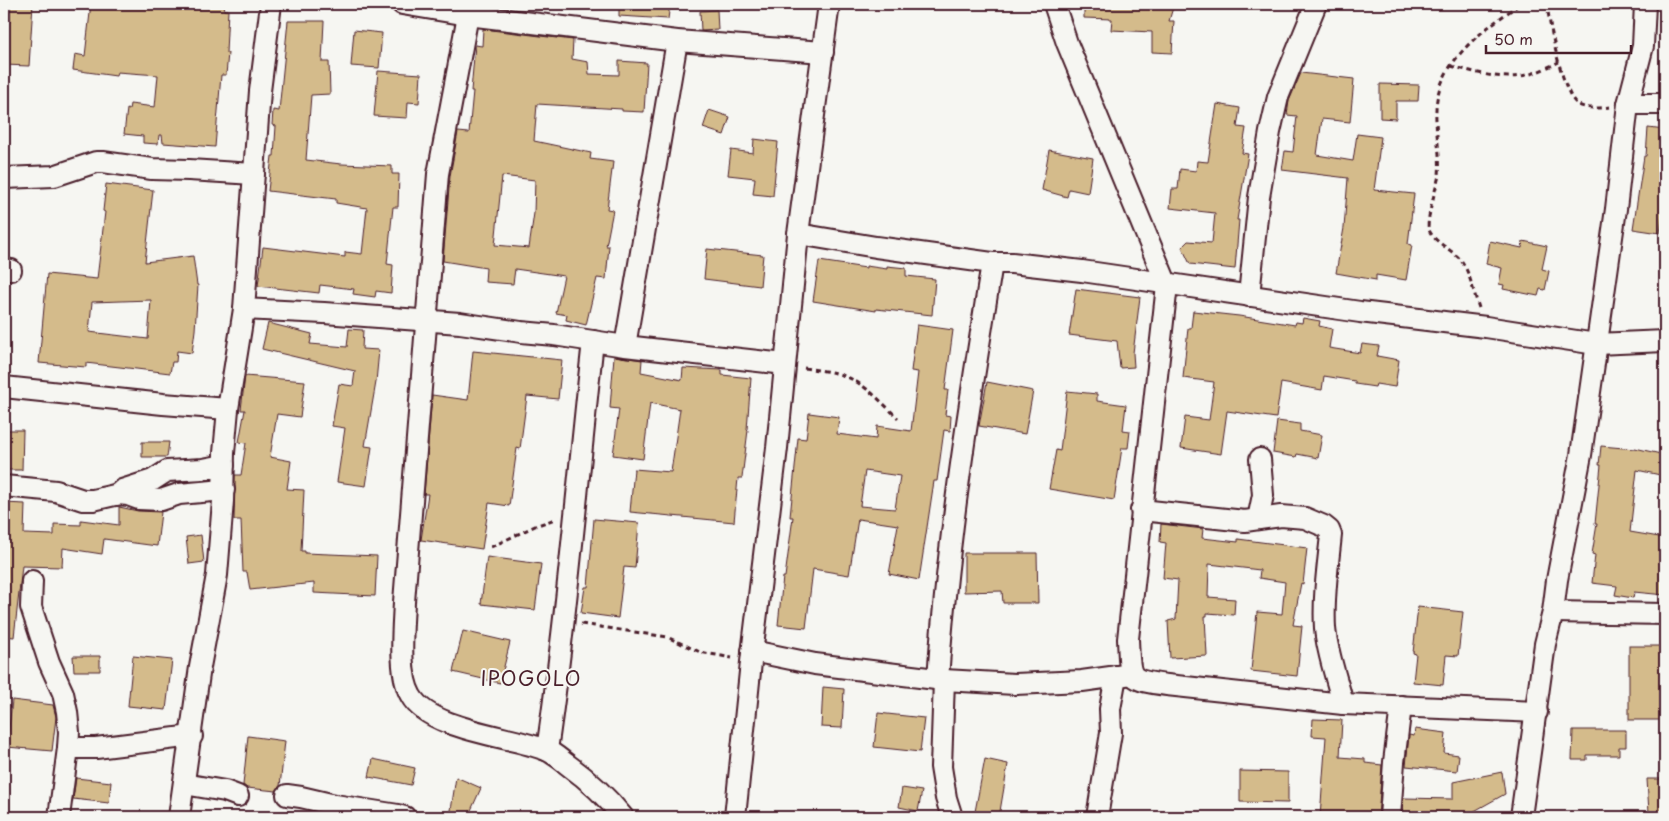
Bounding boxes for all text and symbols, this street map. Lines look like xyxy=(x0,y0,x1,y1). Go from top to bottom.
scale bar xyxy=(1486,22,1632,54)
text: 50 m xyxy=(1494,27,1533,50)
district label: IPOGOLO xyxy=(480,663,582,693)

